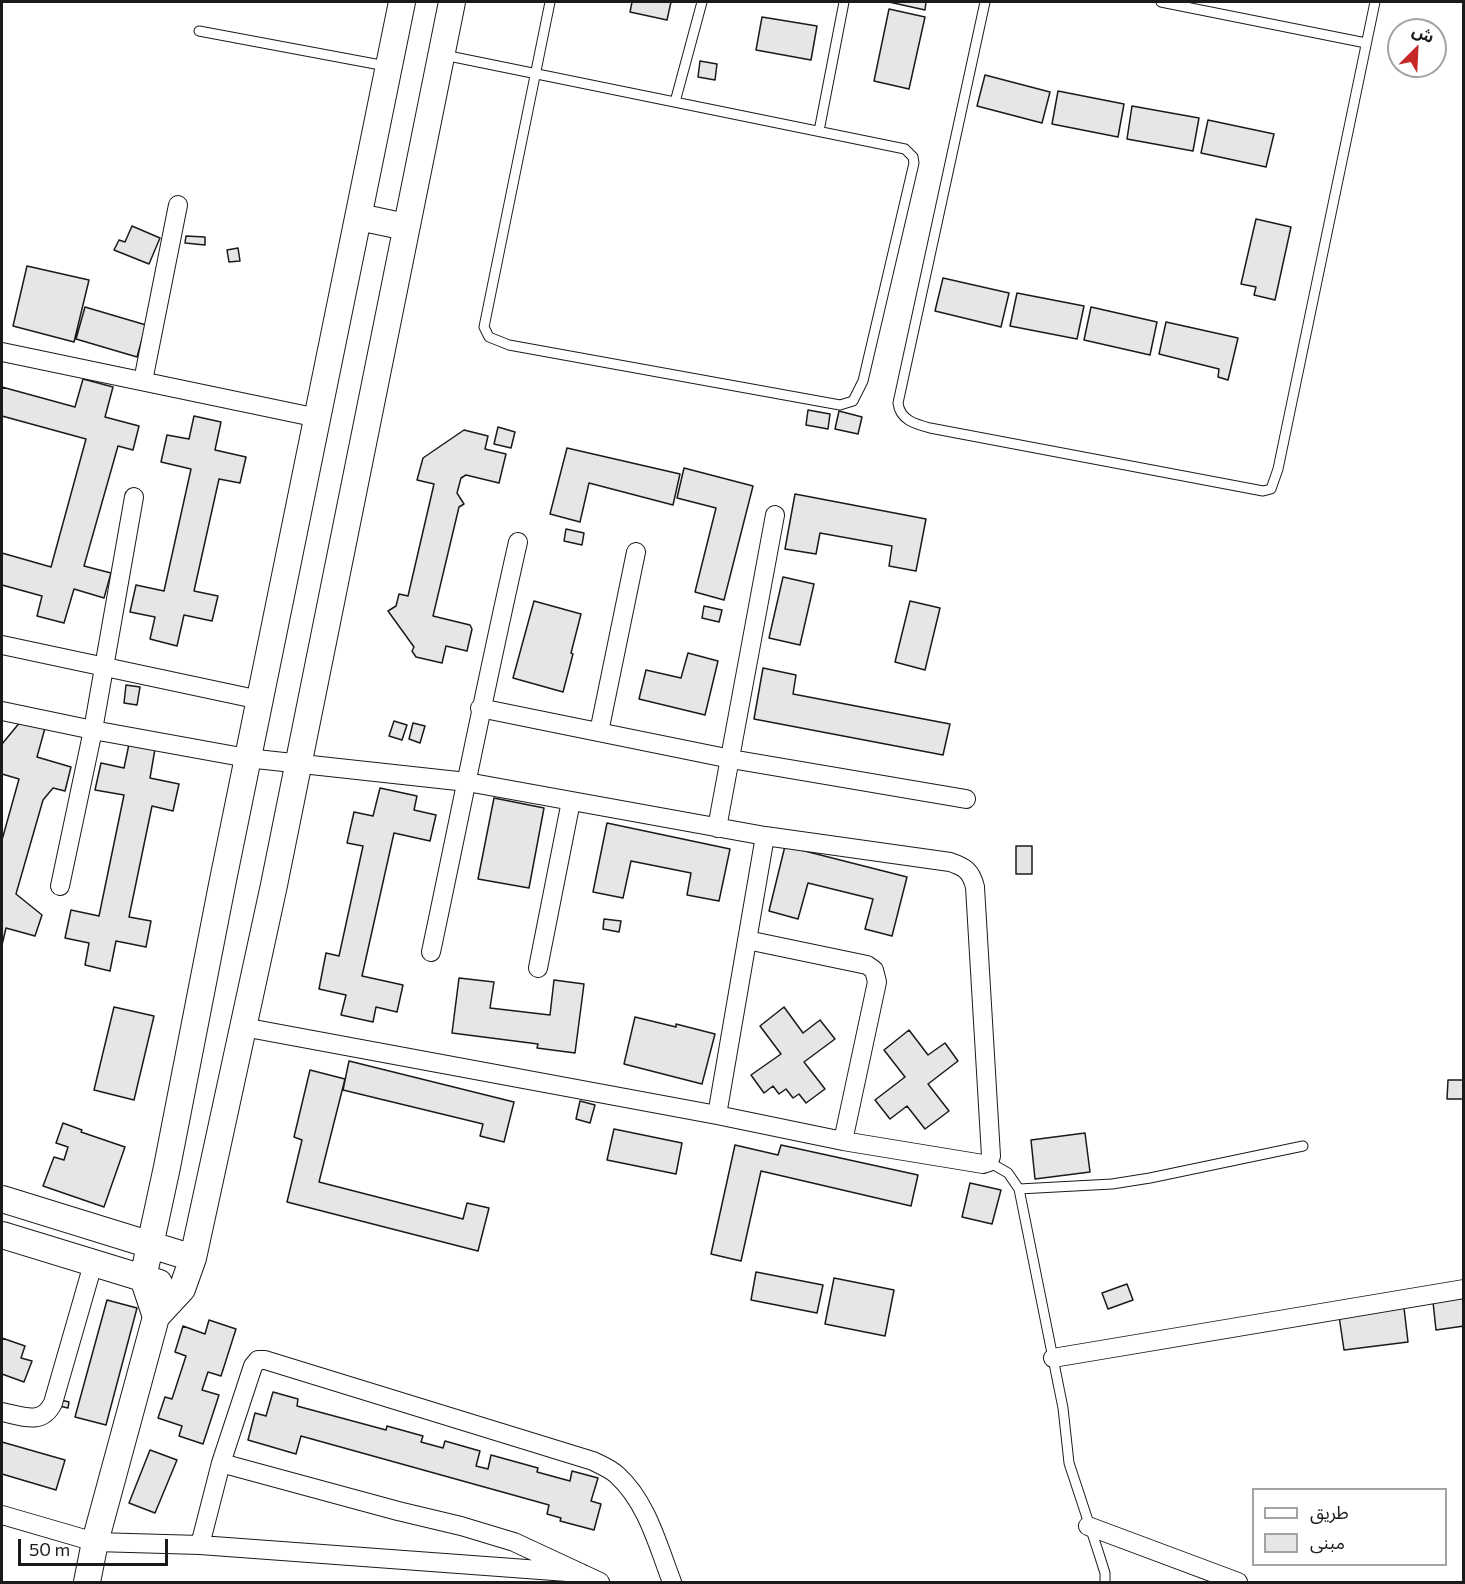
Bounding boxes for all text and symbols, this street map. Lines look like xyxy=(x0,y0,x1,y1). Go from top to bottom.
north arrow xyxy=(1387,18,1447,78)
text: ش xyxy=(1410,20,1438,46)
legend xyxy=(1252,1488,1447,1566)
text: طريق xyxy=(1310,1501,1349,1523)
scale bar xyxy=(21,1527,171,1565)
text: مبنى xyxy=(1310,1531,1345,1553)
text: 50 m xyxy=(29,1538,70,1560)

